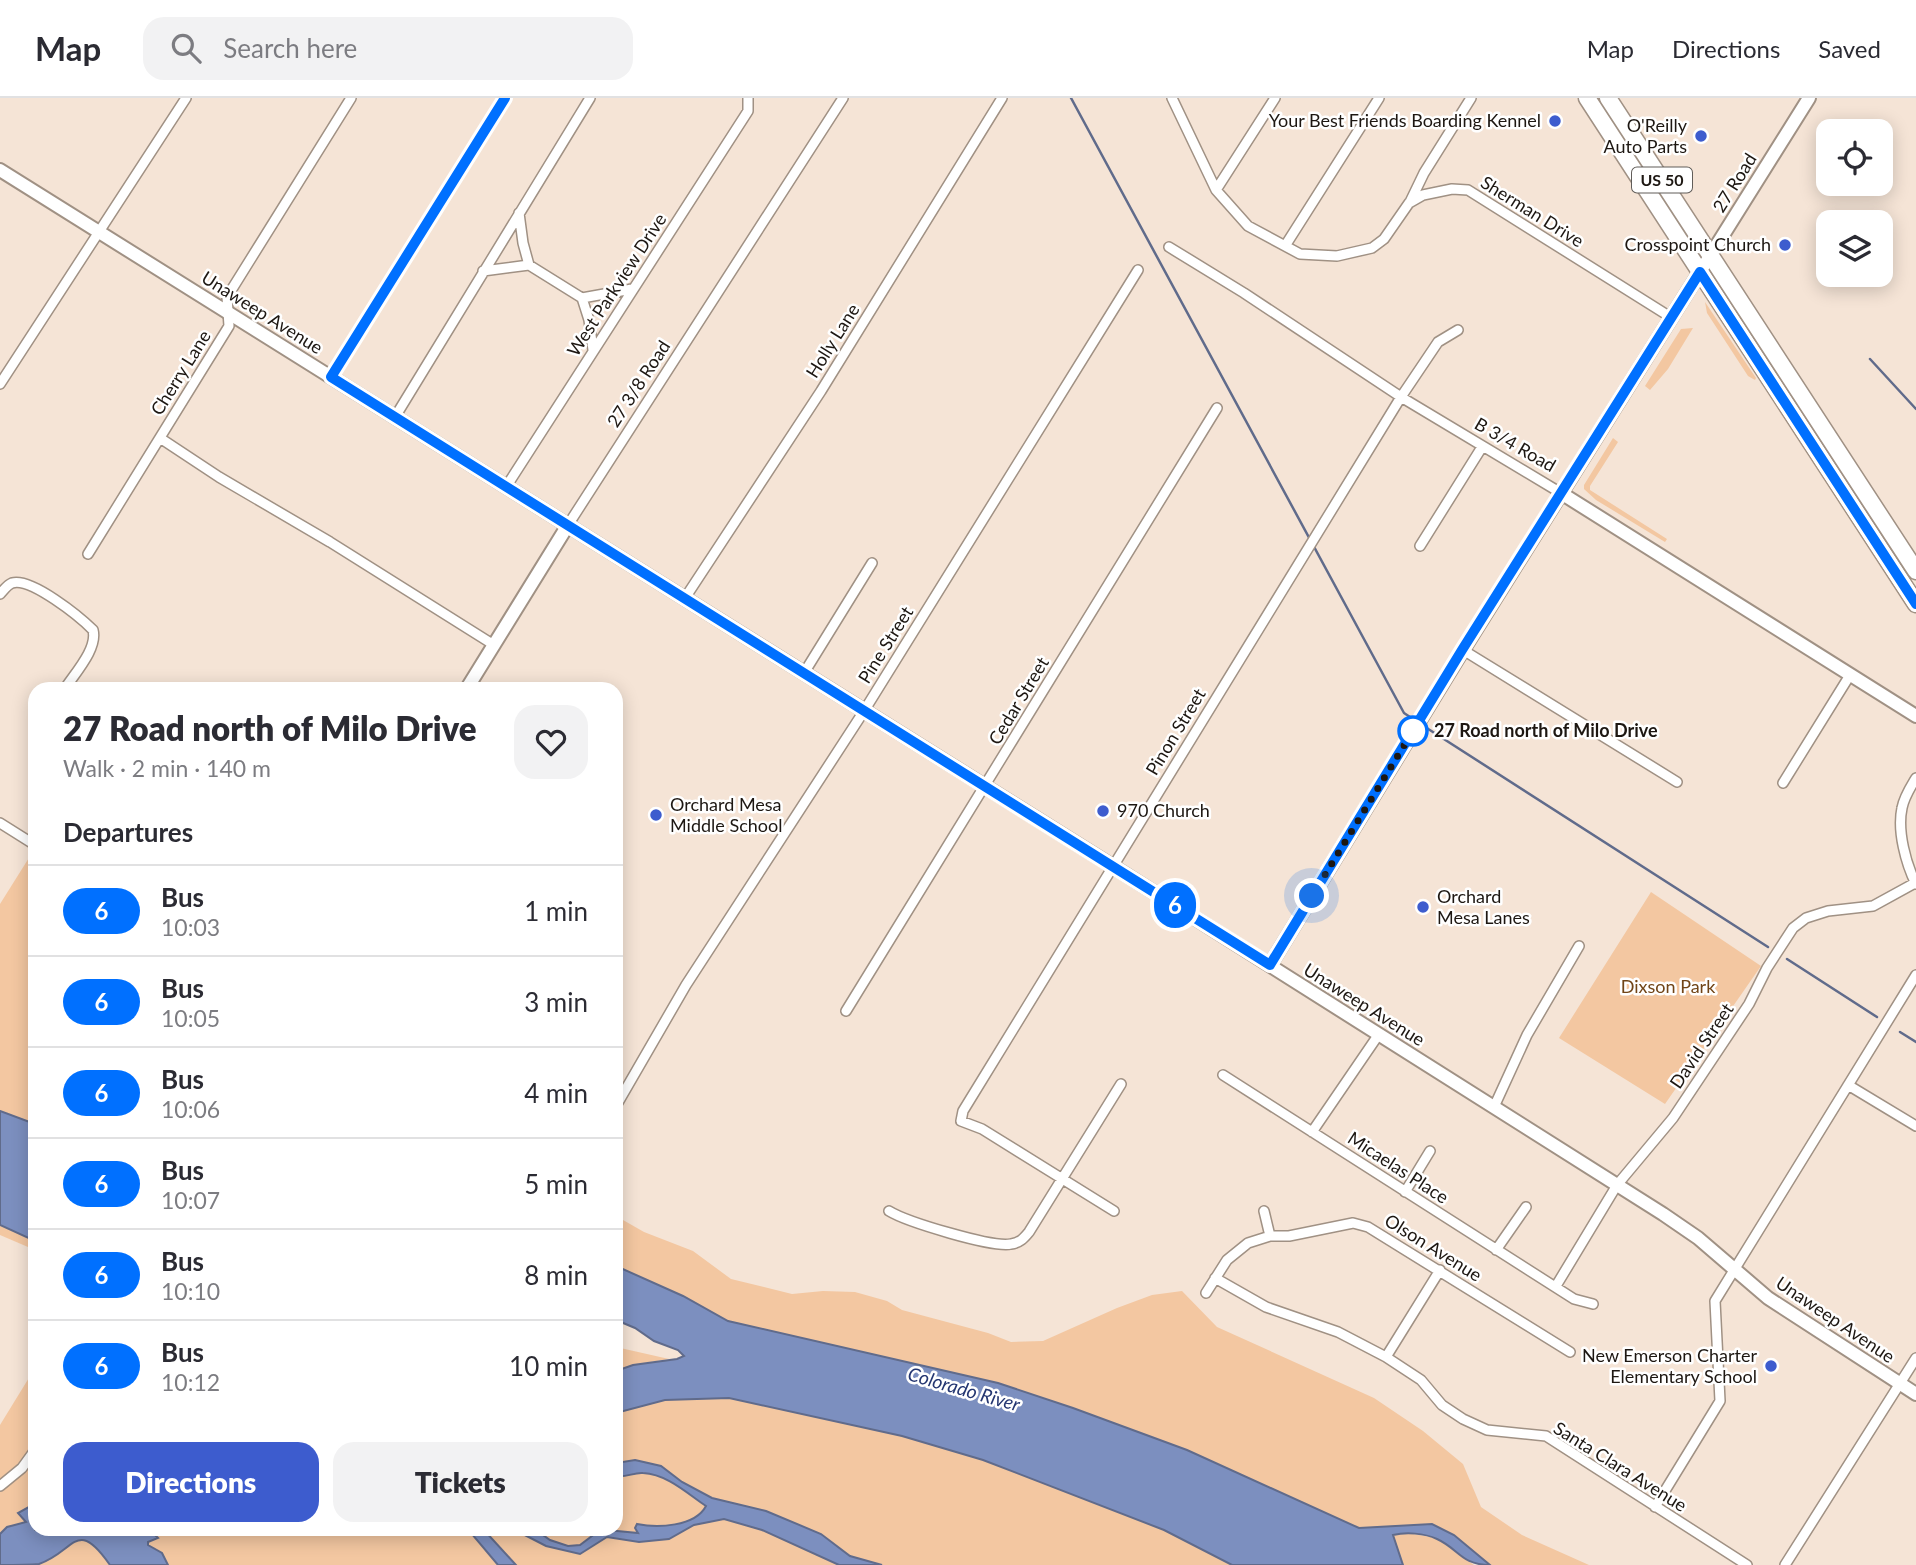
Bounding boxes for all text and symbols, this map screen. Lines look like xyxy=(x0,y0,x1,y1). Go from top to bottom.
search box xyxy=(143,17,633,80)
text: Map xyxy=(35,28,101,68)
icon: search xyxy=(167,29,205,67)
text: Search here xyxy=(223,32,357,64)
text: Map xyxy=(1587,34,1634,63)
text: Directions xyxy=(1672,34,1780,63)
text: Saved xyxy=(1818,34,1881,63)
place label: Your Best Friends Boarding Kennel xyxy=(1269,109,1541,131)
marker: Your Best Friends Boarding Kennel xyxy=(1547,113,1563,129)
place label: O'Reilly Auto Parts xyxy=(1604,114,1688,157)
map controls xyxy=(1816,119,1893,287)
button: locate xyxy=(1816,119,1893,196)
marker: O'Reilly Auto Parts xyxy=(1693,128,1709,144)
street label: 27 Road xyxy=(1707,149,1761,216)
road number: US 50 xyxy=(1632,167,1692,192)
street label: Sherman Drive xyxy=(1477,171,1588,251)
street label: West Parkview Drive xyxy=(562,209,670,360)
button: layers xyxy=(1816,210,1893,287)
place label: Crosspoint Church xyxy=(1625,233,1771,255)
marker: Crosspoint Church xyxy=(1777,237,1793,253)
street label: Unaweep Avenue xyxy=(198,266,327,358)
street label: Holly Lane xyxy=(801,299,864,382)
street label: Cherry Lane xyxy=(145,326,215,419)
street label: 27 3/8 Road xyxy=(602,336,674,431)
street label: B 3/4 Road xyxy=(1471,412,1560,476)
street label: Pine Street xyxy=(853,601,918,687)
street label: Cedar Street xyxy=(983,652,1053,748)
street label: Pinon Street xyxy=(1141,684,1210,779)
button: heart xyxy=(514,705,588,779)
text: 27 Road north of Milo Drive xyxy=(63,708,477,748)
marker: 27 Road north of Milo Drive xyxy=(1398,716,1428,746)
place label: 27 Road north of Milo Drive xyxy=(1434,719,1658,741)
text: Walk · 2 min · 140 m xyxy=(63,754,271,782)
place label: Orchard Mesa Middle School xyxy=(670,793,782,836)
place label: 970 Church xyxy=(1117,799,1210,821)
marker: 970 Church xyxy=(1095,803,1111,819)
marker: Orchard Mesa Middle School xyxy=(648,807,664,823)
text: Departures xyxy=(63,816,193,848)
your location xyxy=(1294,878,1329,913)
text: Bus xyxy=(161,881,204,913)
line badge: 6 xyxy=(1152,882,1198,928)
place label: Orchard Mesa Lanes xyxy=(1437,885,1530,928)
text: 6 xyxy=(1168,890,1182,919)
text: 1 min xyxy=(524,895,588,927)
text: 6 xyxy=(95,896,108,925)
marker: Orchard Mesa Lanes xyxy=(1415,899,1431,915)
text: 10:03 xyxy=(161,913,220,941)
street label: Unaweep Avenue xyxy=(1300,958,1429,1050)
text: Bus xyxy=(161,972,204,1004)
park label: Dixson Park xyxy=(1621,975,1716,997)
text: 3 min xyxy=(524,986,588,1018)
text: 6 xyxy=(95,987,108,1016)
street label: David Street xyxy=(1665,998,1738,1092)
text: 10:05 xyxy=(161,1004,220,1032)
text: Bus xyxy=(161,1063,204,1095)
text: 4 min xyxy=(524,1077,588,1109)
text: 6 xyxy=(95,1078,108,1107)
text: 10:06 xyxy=(161,1095,220,1123)
street label: Micaelas Place xyxy=(1344,1127,1453,1208)
text: Bus xyxy=(161,1154,204,1186)
text: 5 min xyxy=(524,1168,588,1200)
text: 6 xyxy=(95,1169,108,1198)
text: 10:07 xyxy=(161,1186,220,1214)
street label: Olson Avenue xyxy=(1381,1209,1486,1286)
text: Bus xyxy=(161,1245,204,1277)
text: 8 min xyxy=(524,1259,588,1291)
text: 6 xyxy=(95,1260,108,1289)
street label: Unaweep Avenue xyxy=(1772,1271,1899,1367)
text: 10:10 xyxy=(161,1277,220,1305)
text: Bus xyxy=(161,1336,204,1368)
place label: New Emerson Charter Elementary School xyxy=(1582,1344,1757,1387)
text: 10 min xyxy=(509,1350,588,1382)
text: 6 xyxy=(95,1351,108,1380)
marker: New Emerson Charter Elementary School xyxy=(1763,1358,1779,1374)
water label: Colorado River xyxy=(905,1362,1023,1416)
text: 10:12 xyxy=(161,1368,220,1396)
street label: Santa Clara Avenue xyxy=(1550,1416,1691,1516)
button: Directions xyxy=(63,1442,319,1522)
button: Tickets xyxy=(333,1442,588,1522)

